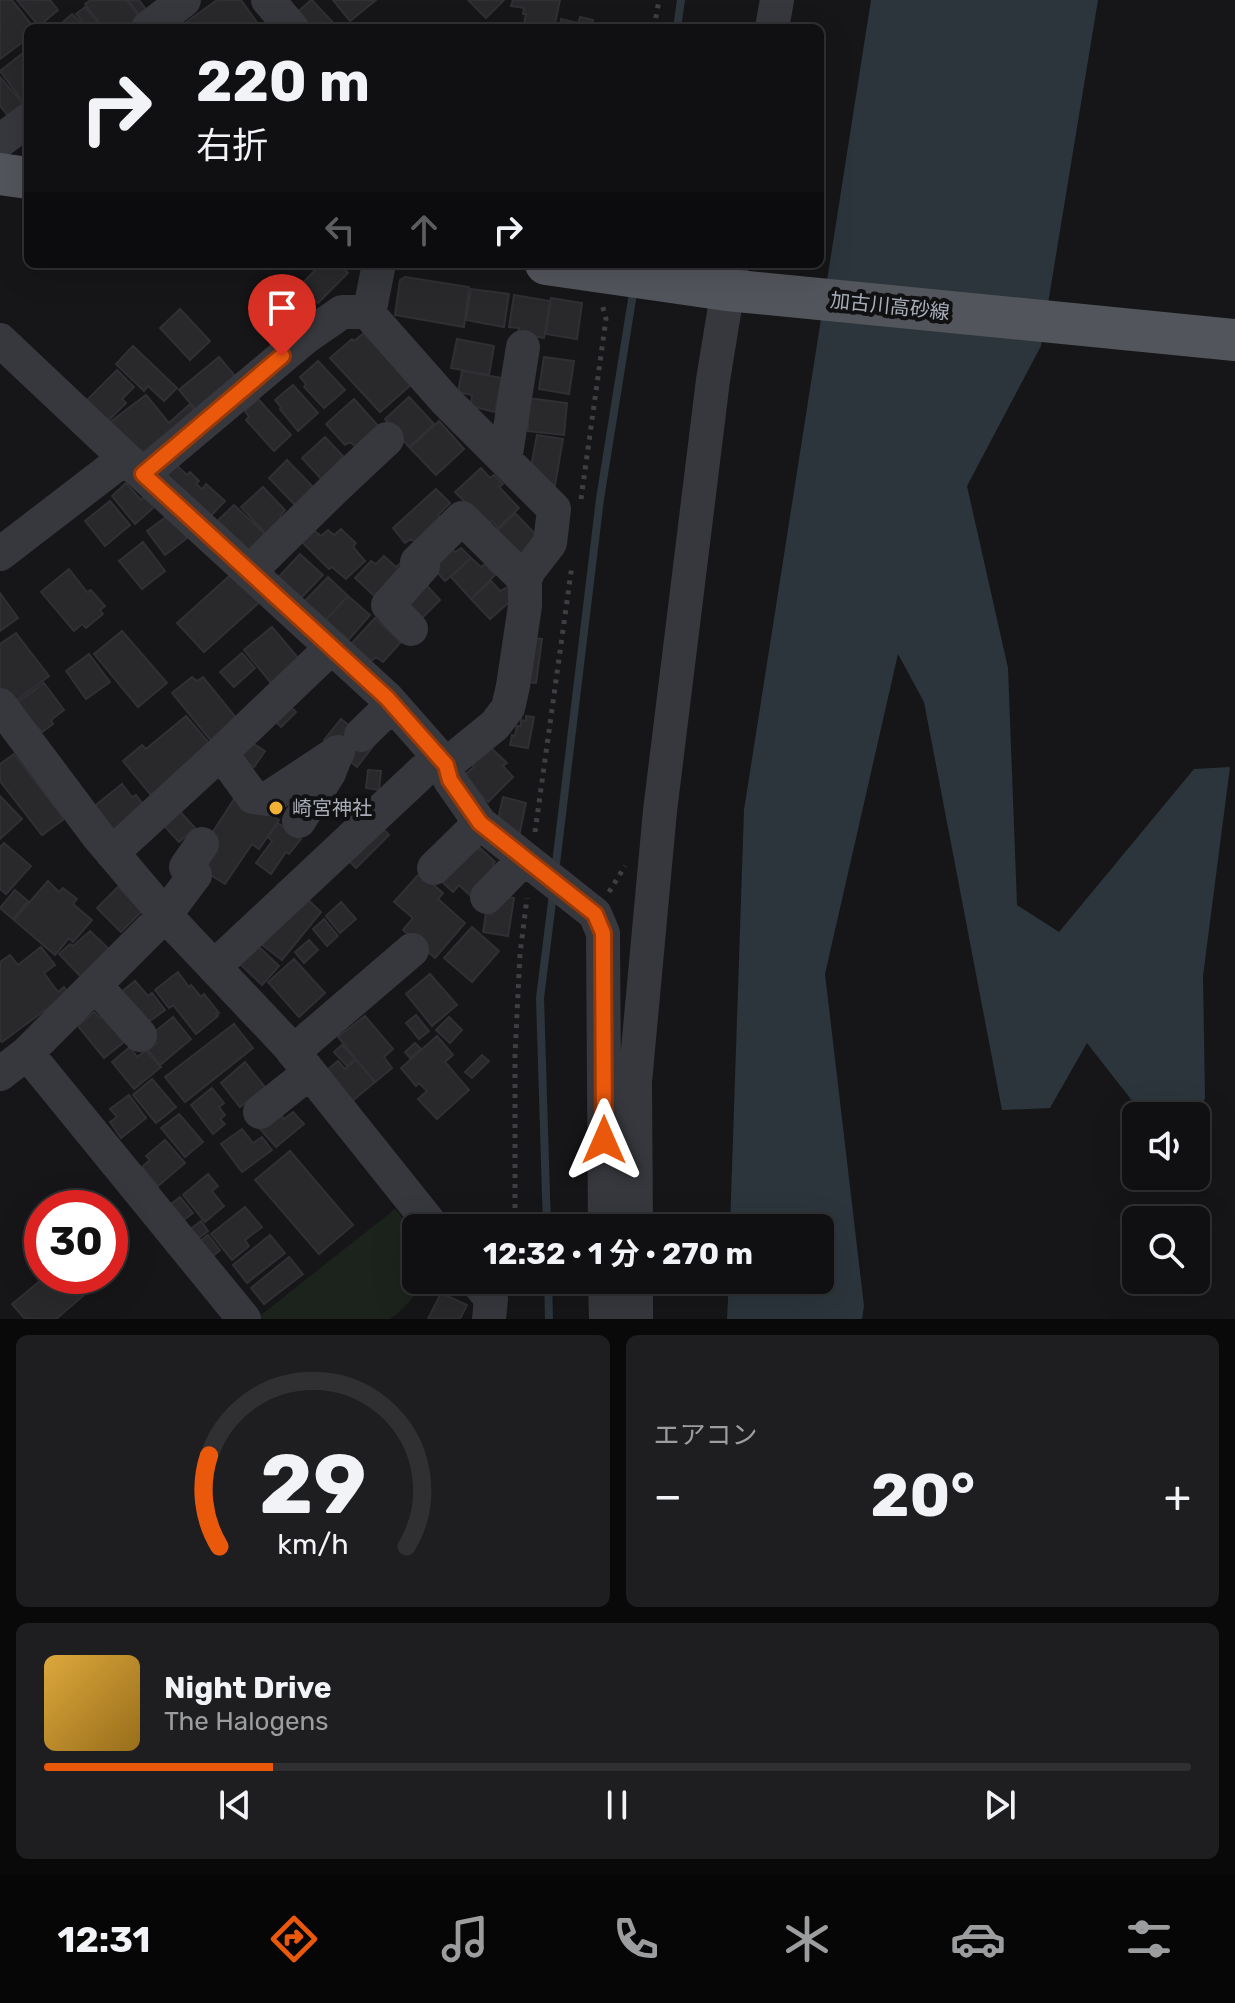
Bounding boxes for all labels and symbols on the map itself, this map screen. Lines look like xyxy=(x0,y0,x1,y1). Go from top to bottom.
pin xyxy=(248,274,316,356)
street label: 加古川高砂線 xyxy=(829,288,951,324)
place label: 崎宮神社 xyxy=(292,796,372,820)
marker: 崎宮神社 xyxy=(267,799,285,817)
position arrow xyxy=(562,1098,646,1182)
speed limit sign: 30 xyxy=(24,1190,128,1294)

